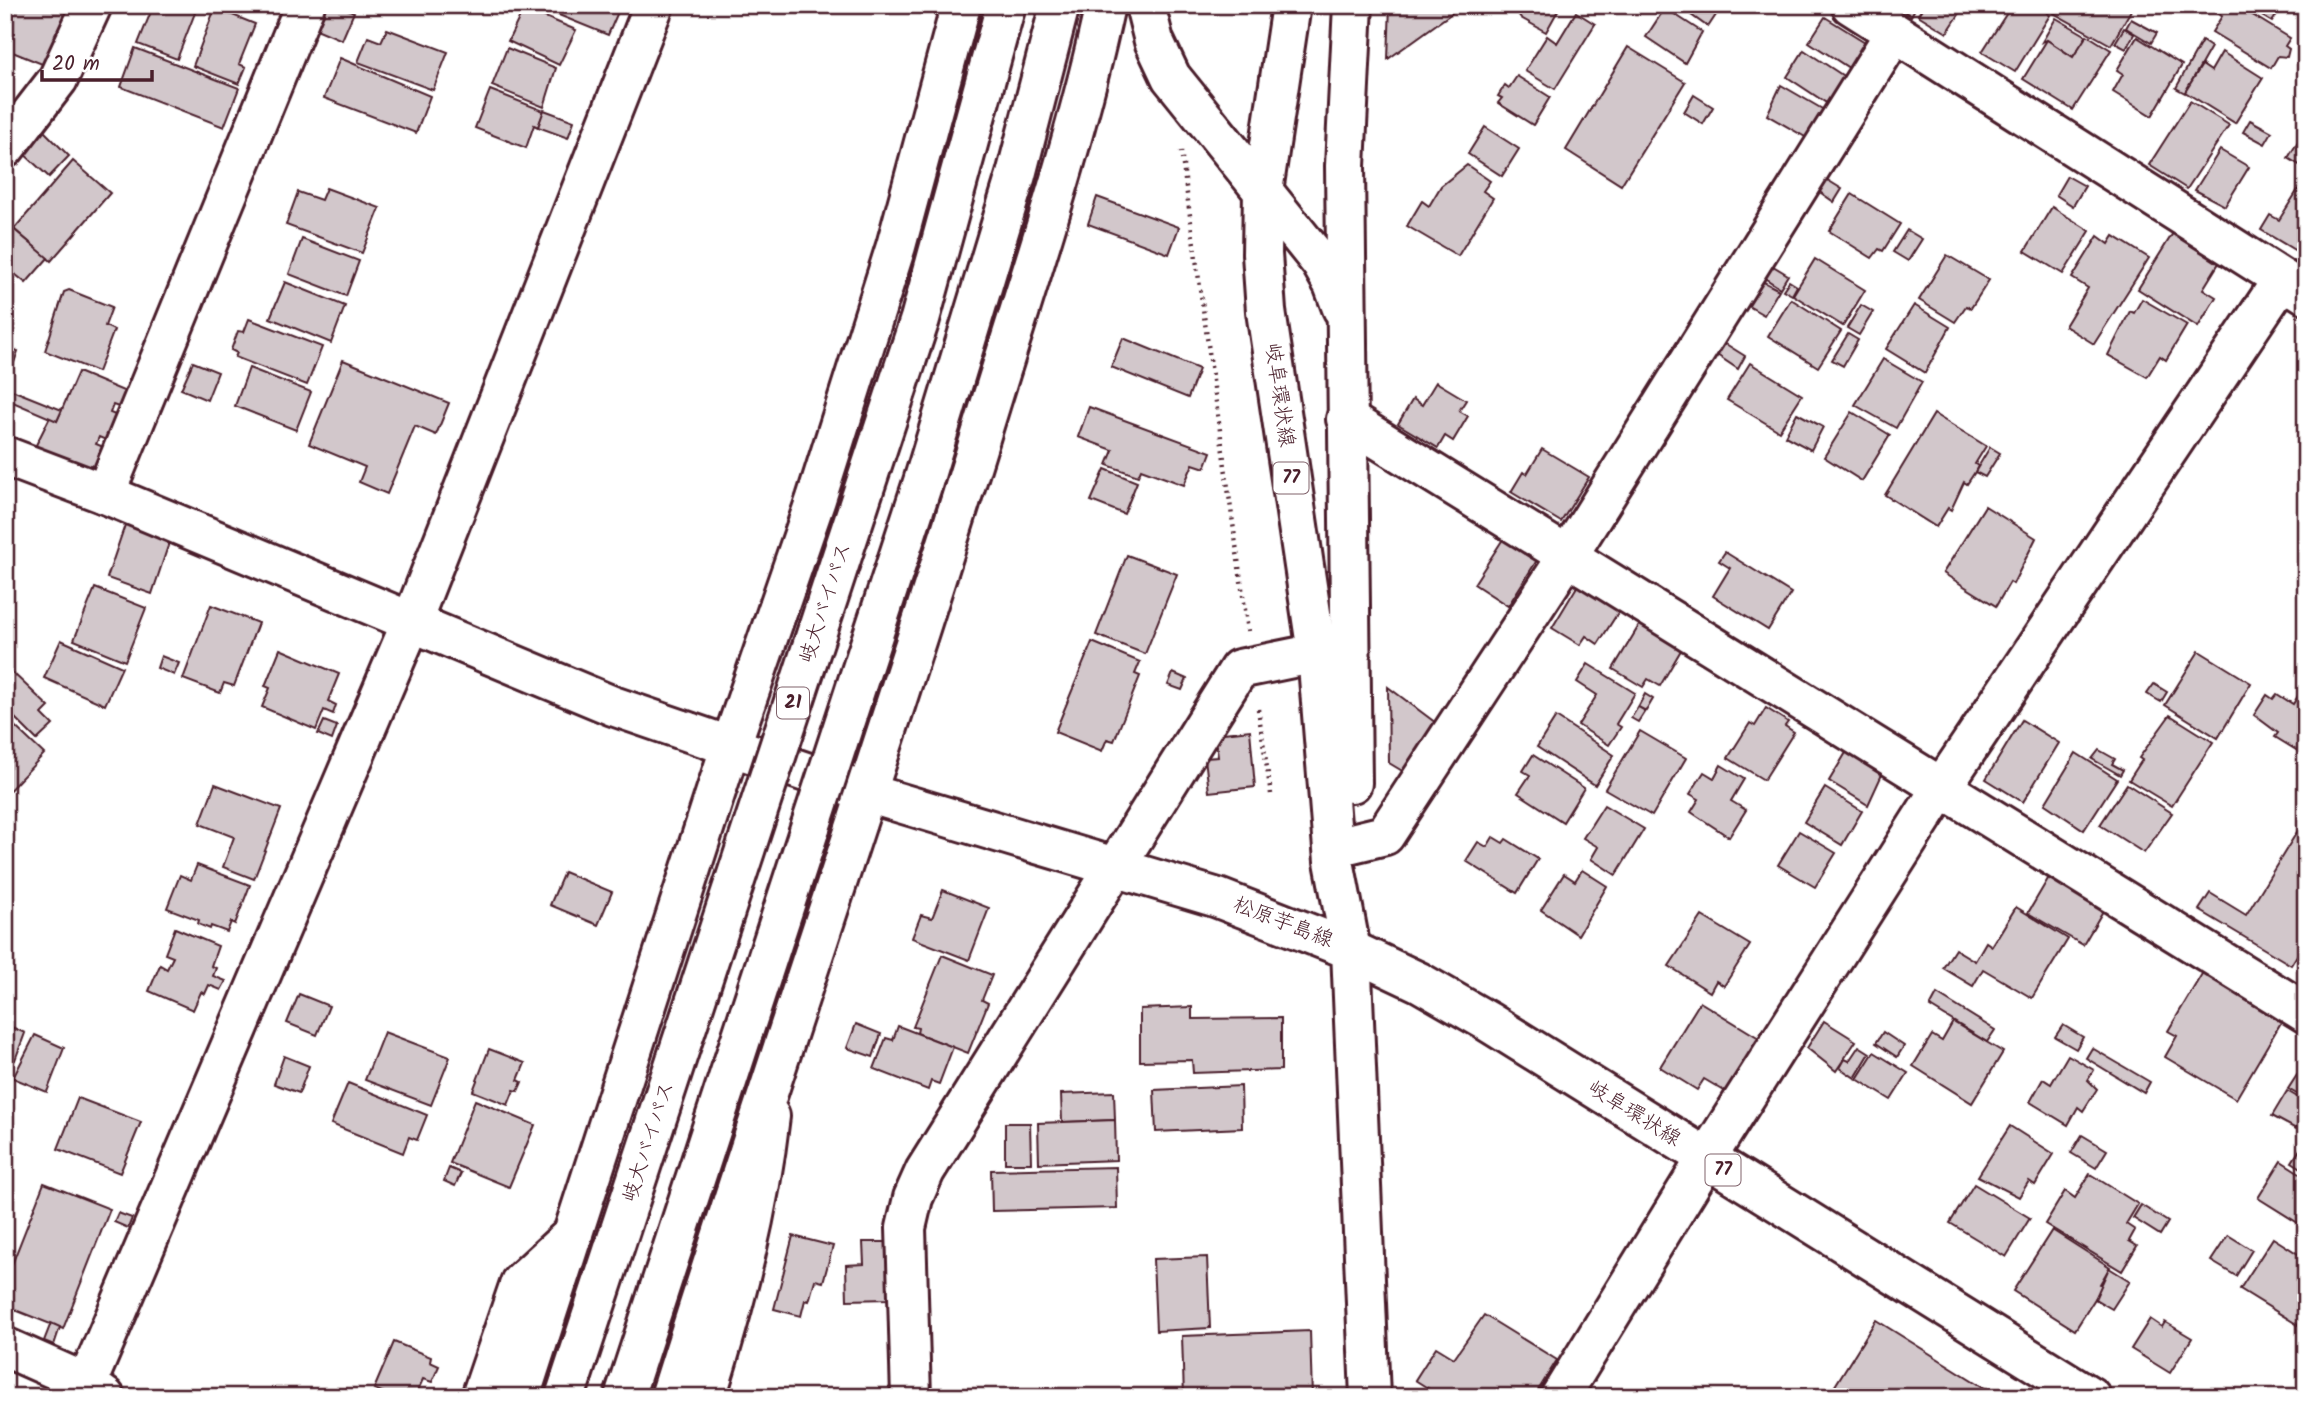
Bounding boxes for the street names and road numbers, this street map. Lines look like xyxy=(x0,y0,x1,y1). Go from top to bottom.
street label: 岐阜環状線 xyxy=(1255,341,1303,449)
road number: 77 xyxy=(1274,463,1308,494)
street label: 岐大バイパス xyxy=(791,538,861,668)
road number: 21 xyxy=(777,688,809,718)
street label: 松原芋島線 xyxy=(1228,889,1338,957)
street label: 岐阜環状線 xyxy=(1581,1072,1687,1156)
street label: 岐大バイパス xyxy=(614,1077,684,1207)
road number: 77 xyxy=(1706,1154,1740,1186)

